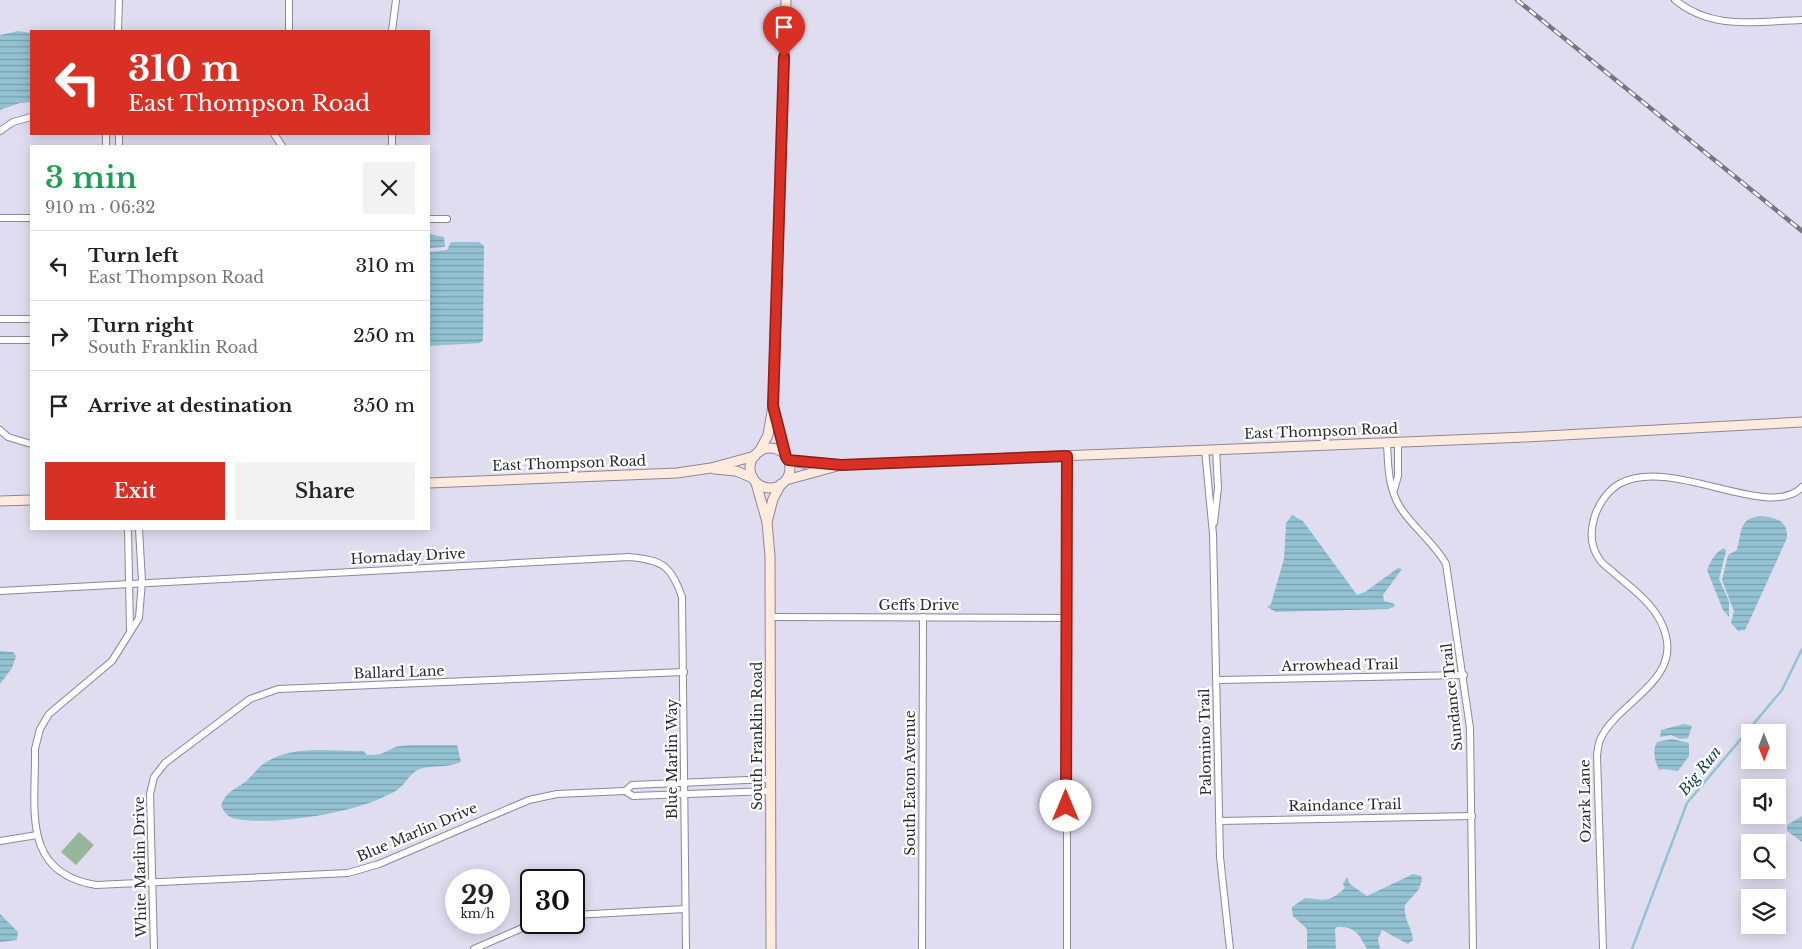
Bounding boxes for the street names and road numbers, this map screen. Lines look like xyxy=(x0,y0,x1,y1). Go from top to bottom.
street label: East Thompson Road xyxy=(1244,419,1399,443)
street label: East Thompson Road xyxy=(492,451,647,475)
street label: Hornaday Drive xyxy=(350,544,466,568)
street label: Geffs Drive xyxy=(879,596,959,614)
street label: Sundance Trail xyxy=(1437,642,1467,752)
street label: Arrowhead Trail xyxy=(1280,655,1399,675)
street label: Ballard Lane xyxy=(353,661,445,683)
street label: South Franklin Road xyxy=(748,661,766,810)
street label: Palomino Trail xyxy=(1195,688,1215,796)
street label: Blue Marlin Way xyxy=(663,699,681,819)
street label: South Eaton Avenue xyxy=(901,710,919,856)
street label: Ozark Lane xyxy=(1575,759,1595,843)
street label: Raindance Trail xyxy=(1288,795,1402,815)
street label: White Marlin Drive xyxy=(130,796,150,939)
street label: Blue Marlin Drive xyxy=(354,798,480,866)

